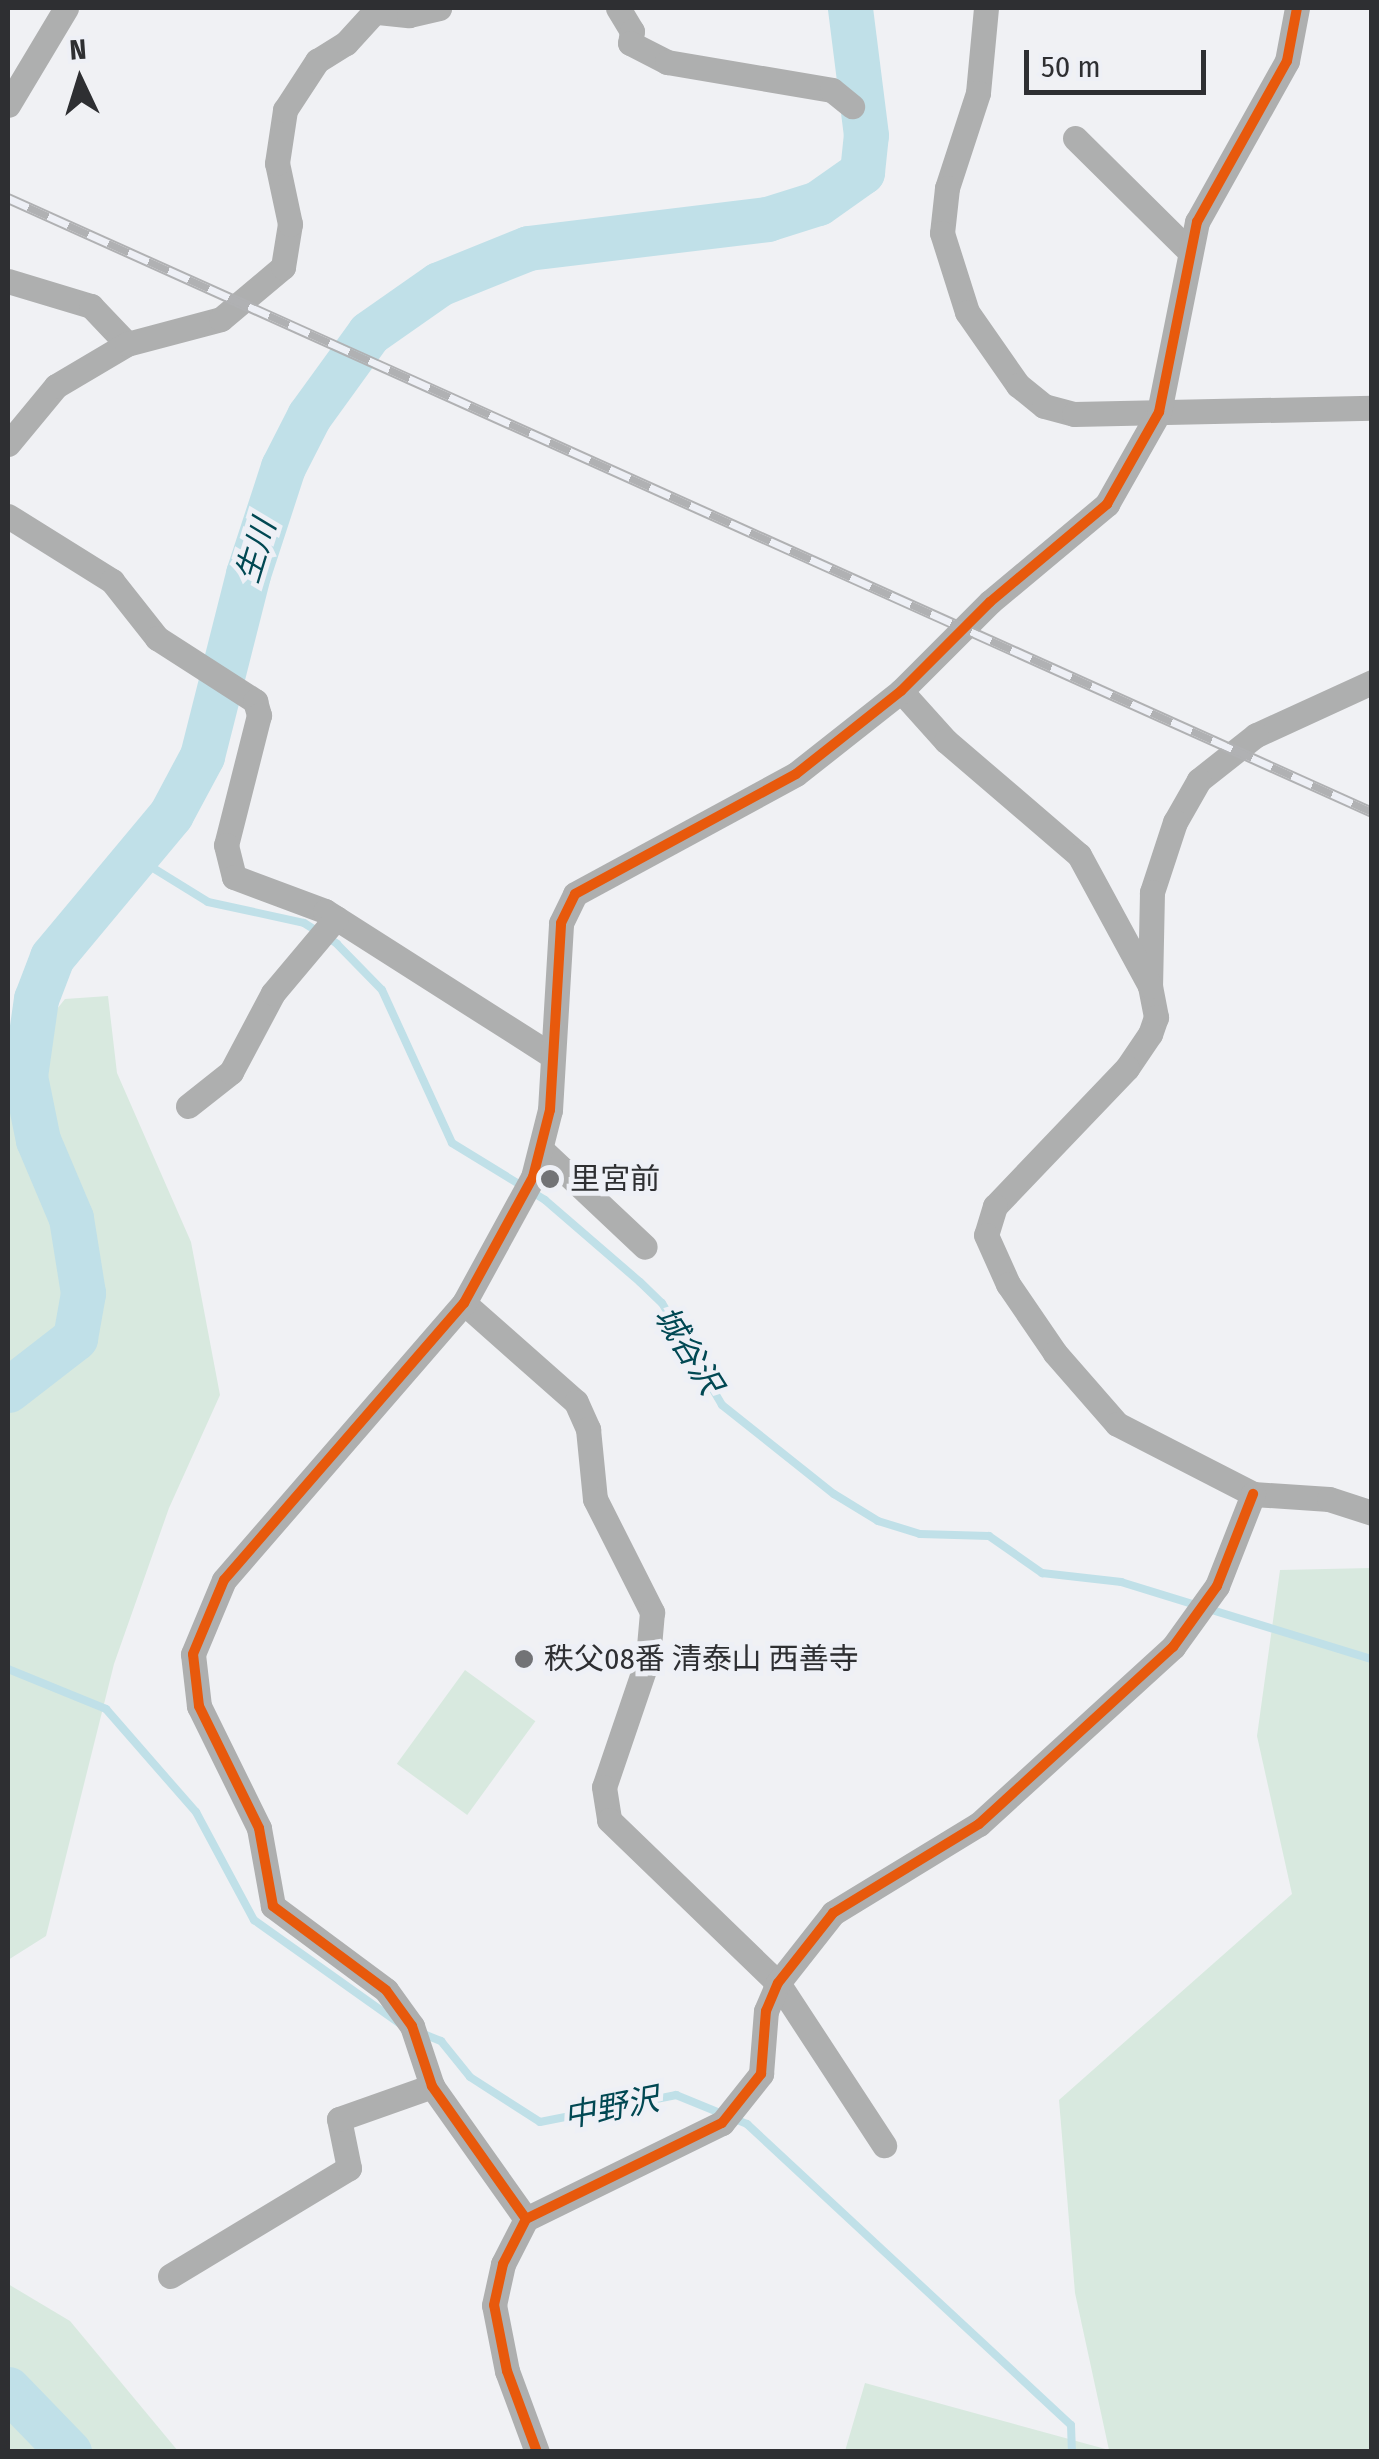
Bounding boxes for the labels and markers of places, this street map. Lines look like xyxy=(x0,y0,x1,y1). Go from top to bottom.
place label: 里宮前 xyxy=(570,1161,660,1197)
marker: 里宮前 xyxy=(539,1168,561,1190)
place label: 秩父08番 清泰山 西善寺 xyxy=(544,1641,859,1677)
marker: 秩父08番 清泰山 西善寺 xyxy=(513,1648,535,1670)

